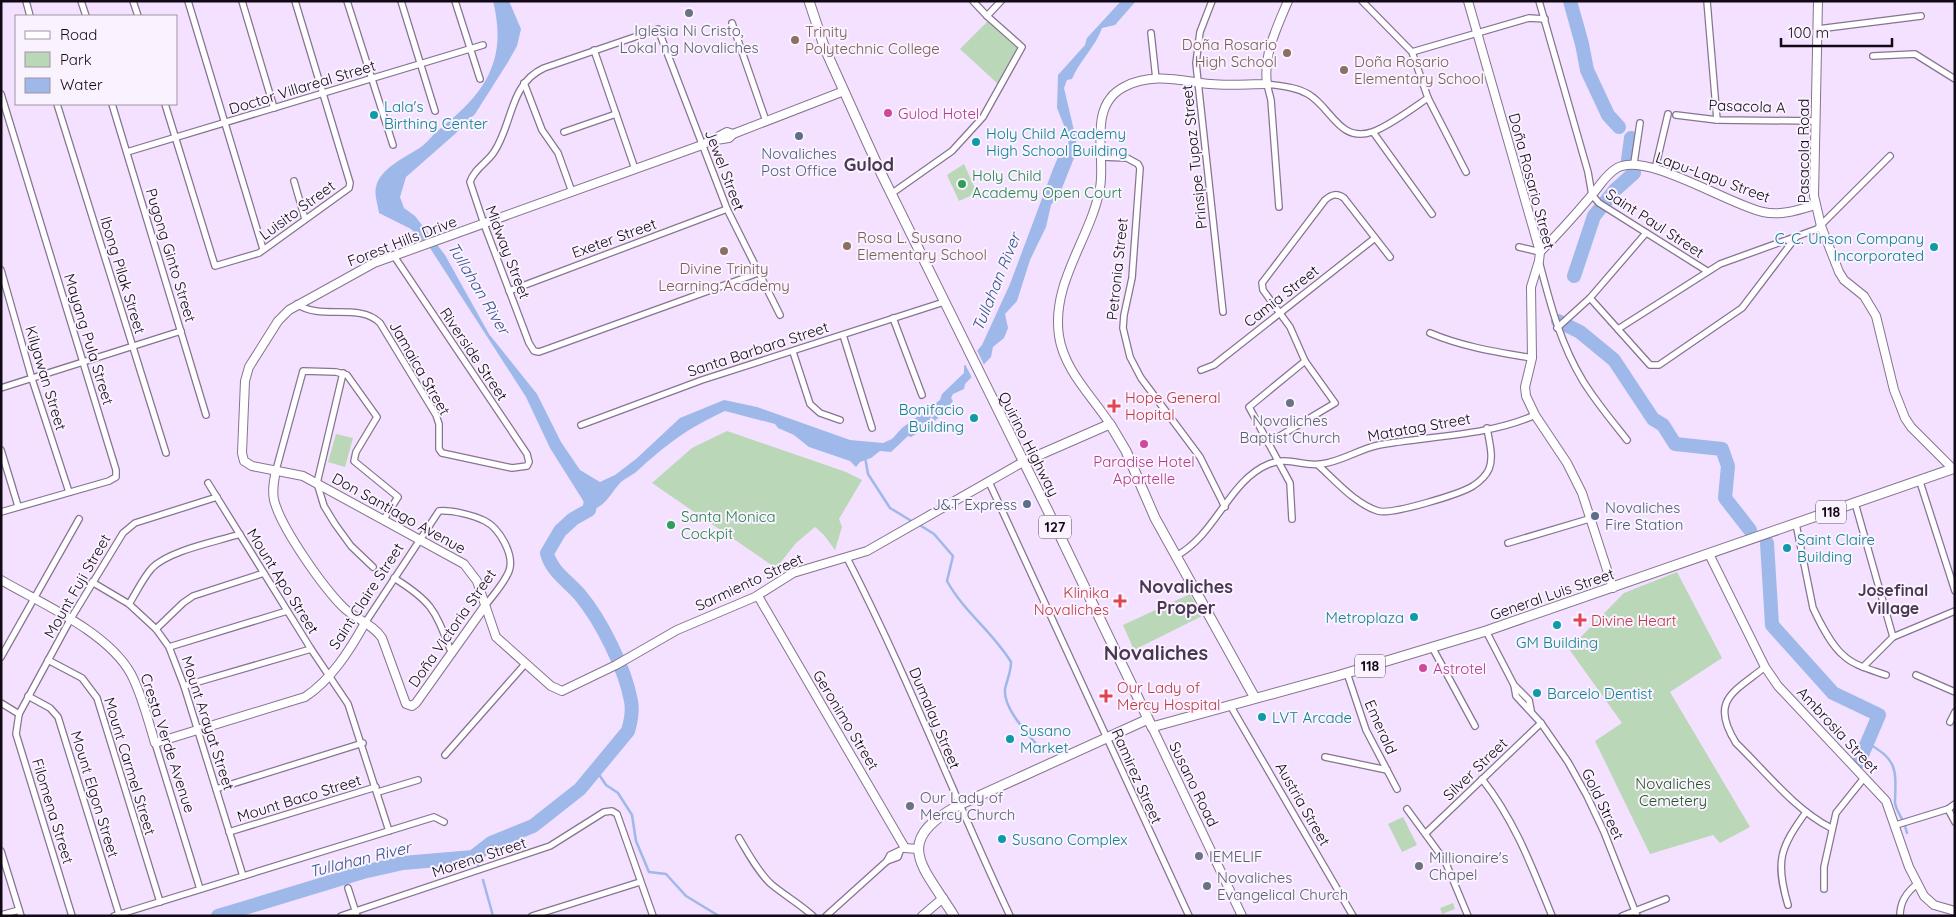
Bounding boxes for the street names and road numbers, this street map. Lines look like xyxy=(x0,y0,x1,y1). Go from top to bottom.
street label: Doctor Villareal Street xyxy=(226,56,378,118)
street label: Prinsipe Tupaz Street xyxy=(1177,84,1211,230)
street label: Pasacola A xyxy=(1708,95,1786,117)
street label: Pasacola Road xyxy=(1794,99,1813,203)
street label: Doña Rosario Street xyxy=(1505,111,1559,251)
street label: Jewel Street xyxy=(701,127,749,213)
street label: Lapu-Lapu Street xyxy=(1653,147,1773,207)
street label: Luisito Street xyxy=(255,176,339,244)
street label: Saint Paul Street xyxy=(1602,184,1708,262)
street label: Pugong Ginto Street xyxy=(142,186,200,324)
street label: Midway Street xyxy=(481,202,535,302)
street label: Forest Hills Drive xyxy=(345,211,459,271)
street label: Ibong Pilak Street xyxy=(96,214,150,336)
street label: Exeter Street xyxy=(569,214,659,262)
street label: Petronia Street xyxy=(1102,217,1132,321)
street label: Camia Street xyxy=(1240,261,1322,331)
street label: Mayang Pula Street xyxy=(60,271,118,407)
street label: Riverside Street xyxy=(436,304,512,404)
street label: Santa Barbara Street xyxy=(685,317,831,381)
street label: Jamaica Street xyxy=(385,318,455,418)
street label: Kilyawan Street xyxy=(21,323,71,433)
street label: Quirino Highway xyxy=(994,388,1064,500)
street label: Matatag Street xyxy=(1366,409,1472,445)
street label: Don Santiago Avenue xyxy=(329,468,469,558)
road number: 118 xyxy=(1816,501,1846,524)
road number: 127 xyxy=(1039,516,1071,538)
street label: Mount Apo Street xyxy=(243,525,323,637)
street label: Mount Fuji Street xyxy=(40,531,114,641)
street label: Saint Claire Street xyxy=(324,539,408,653)
street label: Sarmiento Street xyxy=(692,549,806,615)
street label: General Luis Street xyxy=(1487,564,1617,624)
street label: Doña Victoria Street xyxy=(404,565,500,691)
street label: Mount Arayat Street xyxy=(177,653,239,793)
road number: 118 xyxy=(1355,654,1385,678)
street label: Dumalay Street xyxy=(905,664,965,772)
street label: Geronimo Street xyxy=(809,667,883,773)
street label: Cresta Verde Avenue xyxy=(136,671,200,815)
street label: Ambrosia Street xyxy=(1793,683,1883,777)
street label: Mount Carmel Street xyxy=(100,695,160,837)
street label: Emerald xyxy=(1361,697,1401,757)
street label: Ramirez Street xyxy=(1108,725,1166,827)
street label: Mount Elgon Street xyxy=(67,728,123,860)
street label: Silver Street xyxy=(1439,734,1511,804)
street label: Susano Road xyxy=(1165,738,1223,830)
street label: Filomena Street xyxy=(28,756,78,866)
street label: Austria Street xyxy=(1271,759,1335,849)
street label: Gold Street xyxy=(1578,765,1628,843)
street label: Mount Baco Street xyxy=(235,770,363,826)
street label: Morena Street xyxy=(429,833,529,881)

